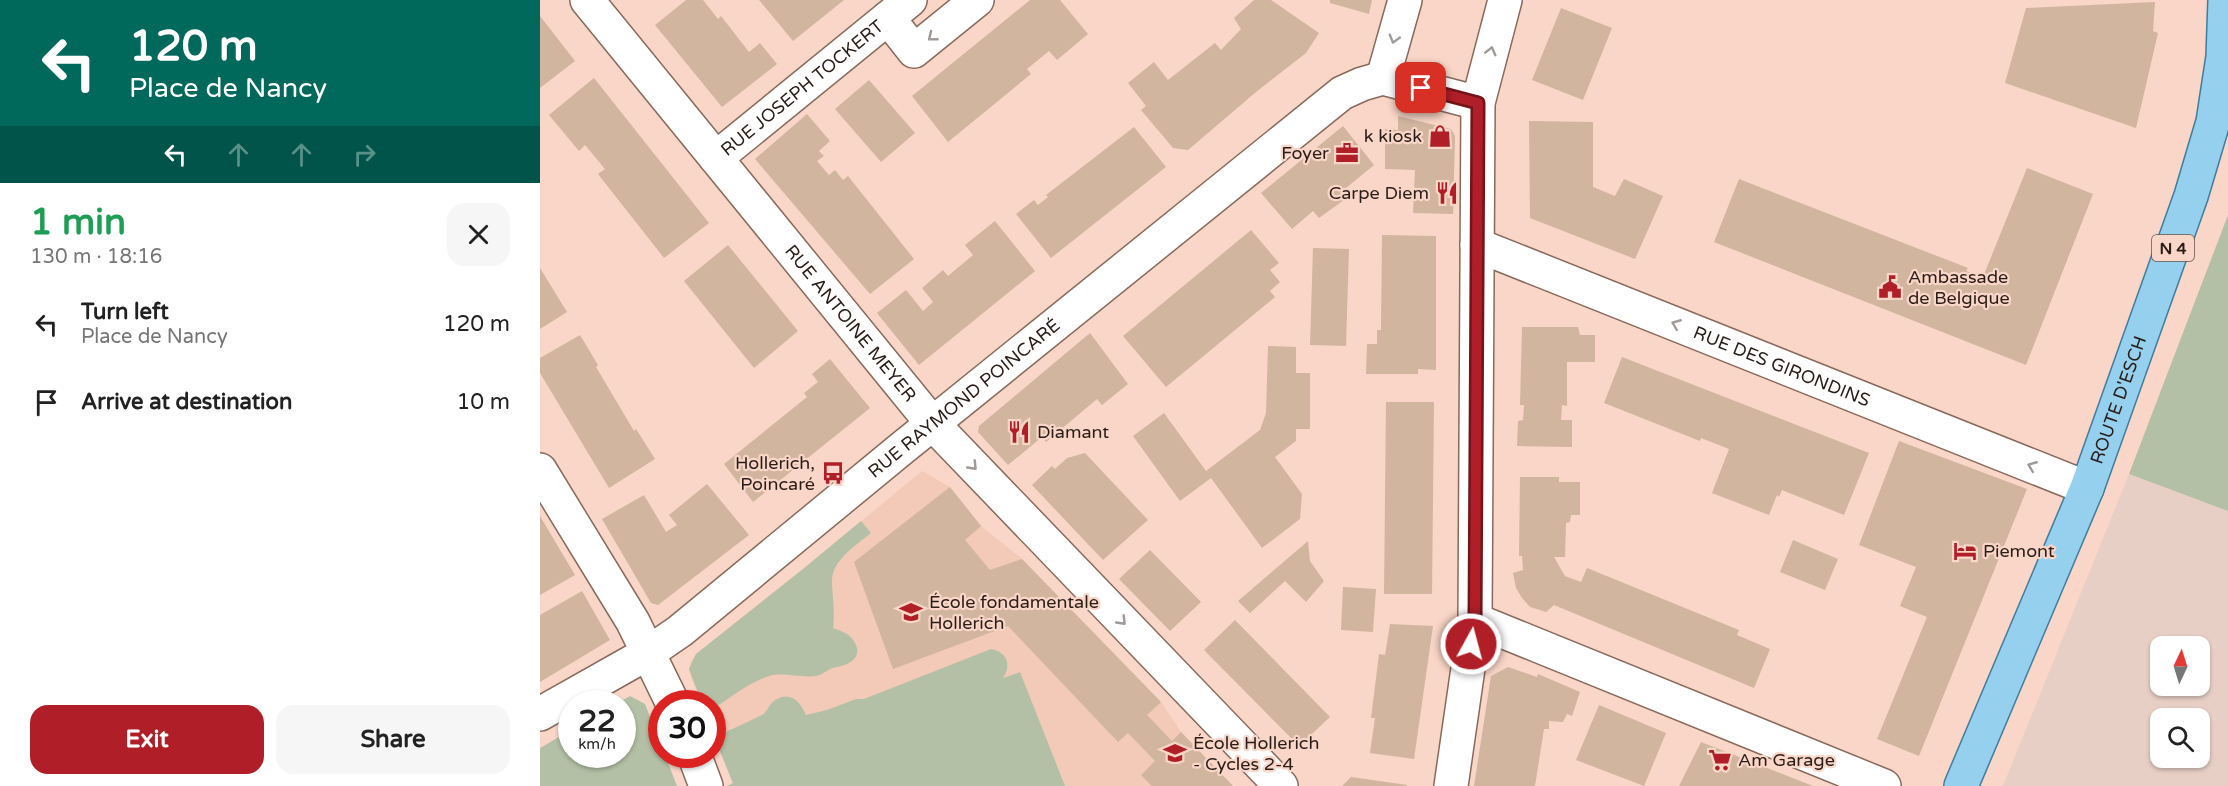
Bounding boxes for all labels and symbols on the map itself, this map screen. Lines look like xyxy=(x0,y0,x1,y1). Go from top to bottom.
street label: RUE JOSEPH TOCKERT xyxy=(716,15,888,161)
one-way arrow xyxy=(927,30,938,41)
one-way arrow xyxy=(1389,33,1401,44)
one-way arrow xyxy=(1484,47,1497,57)
pin xyxy=(1395,62,1446,113)
shop icon: k kiosk xyxy=(1427,123,1453,149)
place label: k kiosk xyxy=(1364,125,1422,147)
office icon: Foyer xyxy=(1334,140,1360,166)
place label: Foyer xyxy=(1281,142,1329,164)
restaurant icon: Carpe Diem xyxy=(1434,180,1460,206)
place label: Carpe Diem xyxy=(1329,182,1429,204)
road number: N 4 xyxy=(2152,235,2194,261)
street label: RUE ANTOINE MEYER xyxy=(780,240,921,406)
place label: Ambassade de Belgique xyxy=(1908,266,2010,309)
public building icon: Ambassade de Belgique xyxy=(1877,274,1903,300)
street label: RUE RAYMOND POINCARÉ xyxy=(864,314,1064,483)
one-way arrow xyxy=(1671,319,1682,331)
street label: RUE DES GIRONDINS xyxy=(1690,321,1873,411)
street label: ROUTE D'ESCH xyxy=(2085,333,2151,467)
restaurant icon: Diamant xyxy=(1006,419,1032,445)
place label: Diamant xyxy=(1037,421,1109,443)
place label: Hollerich, Poincaré xyxy=(735,452,815,495)
one-way arrow xyxy=(965,458,976,469)
bus stop icon: Hollerich, Poincaré xyxy=(820,460,846,486)
one-way arrow xyxy=(2028,461,2039,473)
hotel icon: Piemont xyxy=(1952,538,1978,564)
place label: Piemont xyxy=(1983,540,2055,562)
place label: École fondamentale Hollerich xyxy=(929,591,1099,634)
school or university icon: École fondamentale Hollerich xyxy=(898,599,924,625)
position arrow xyxy=(1439,612,1503,676)
one-way arrow xyxy=(1115,614,1126,625)
north arrow xyxy=(2150,636,2210,696)
speed limit sign: 30 xyxy=(648,690,726,768)
place label: École Hollerich - Cycles 2-4 xyxy=(1193,732,1319,775)
school or university icon: École Hollerich - Cycles 2-4 xyxy=(1162,740,1188,766)
supermarket icon: Am Garage xyxy=(1707,747,1733,773)
place label: Am Garage xyxy=(1738,749,1835,771)

